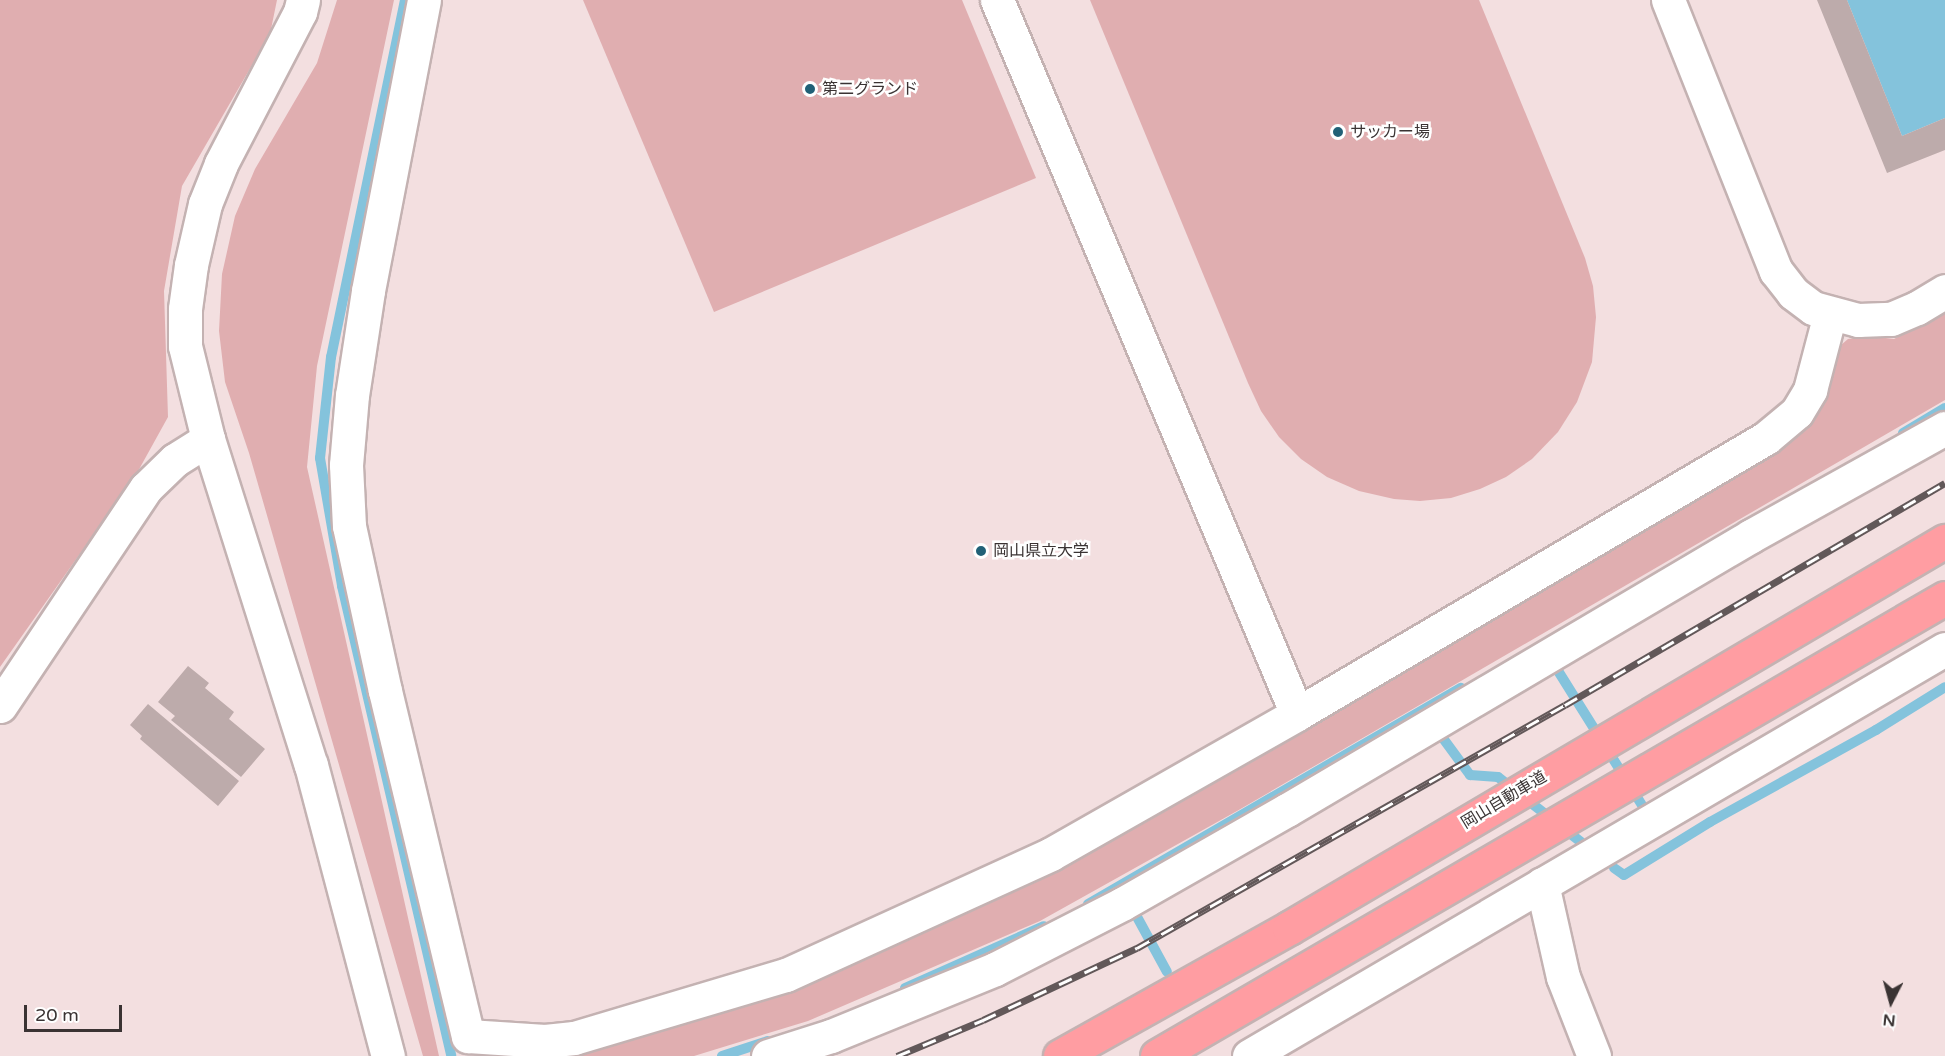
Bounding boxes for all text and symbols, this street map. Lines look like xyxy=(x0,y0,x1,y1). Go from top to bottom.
place label: 第二グランド xyxy=(822,79,918,99)
marker: 第二グランド xyxy=(803,82,817,96)
place label: サッカー場 xyxy=(1350,122,1430,142)
marker: サッカー場 xyxy=(1331,125,1345,139)
place label: 岡山県立大学 xyxy=(993,541,1089,561)
marker: 岡山県立大学 xyxy=(974,544,988,558)
street label: 岡山自動車道 xyxy=(1458,767,1550,833)
north arrow xyxy=(1861,972,1921,1032)
scale bar xyxy=(27,993,124,1031)
text: 20 m xyxy=(35,1004,79,1026)
text: N xyxy=(1882,1009,1897,1031)

